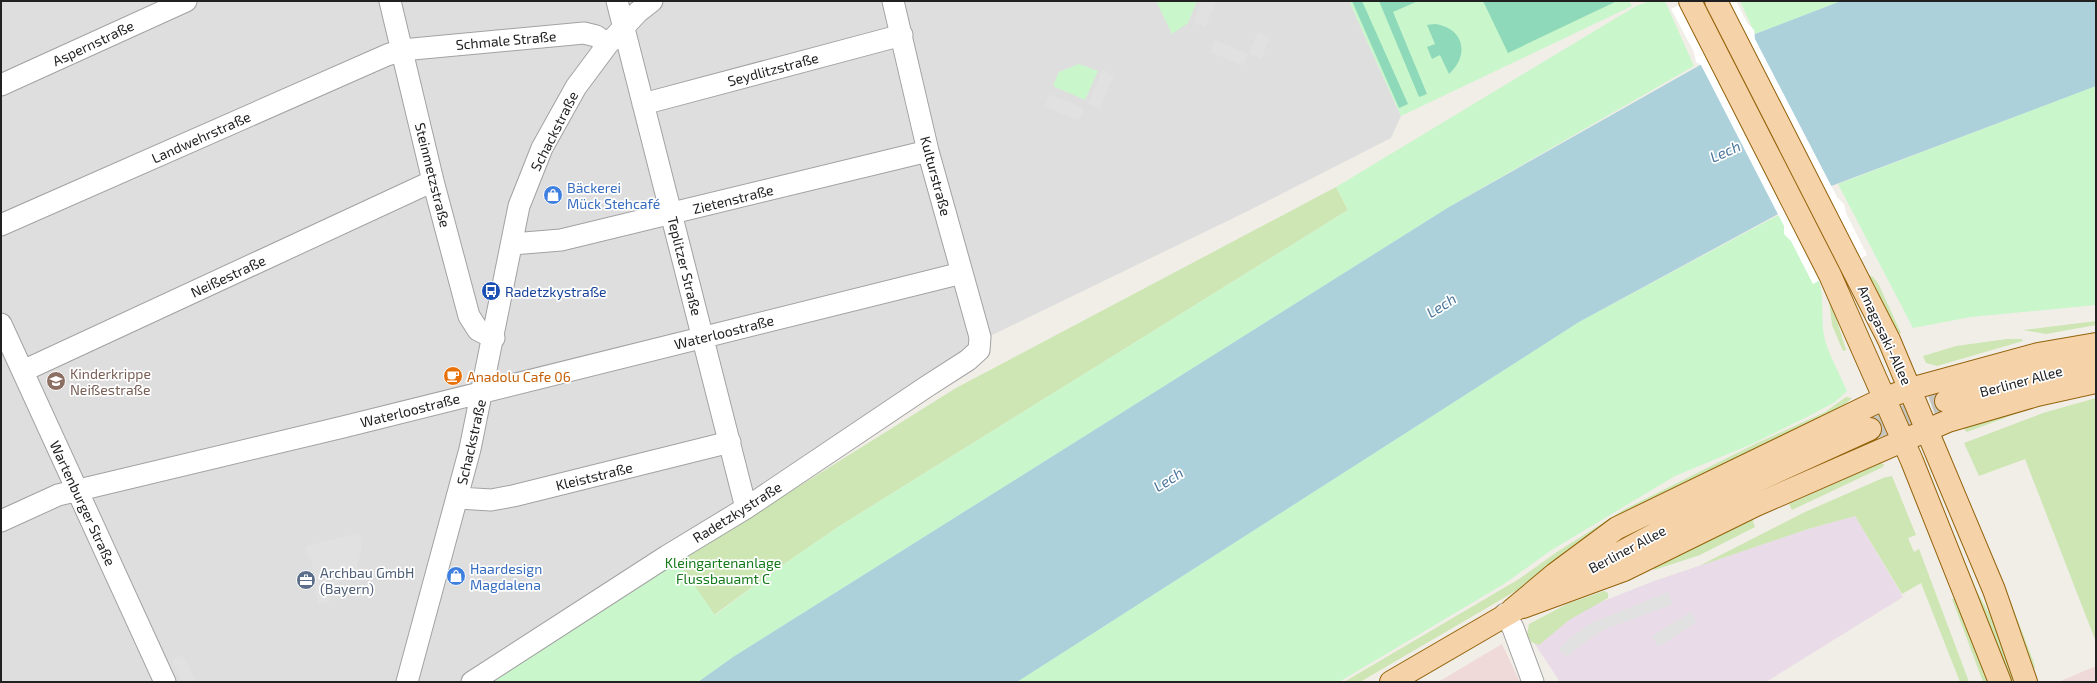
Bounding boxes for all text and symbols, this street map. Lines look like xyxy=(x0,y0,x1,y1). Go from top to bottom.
street label: Aspernstraße xyxy=(50,17,136,69)
street label: Schmale Straße xyxy=(455,27,557,53)
street label: Seydlitzstraße xyxy=(726,49,820,89)
street label: Schackstraße xyxy=(527,88,581,174)
street label: Landwehrstraße xyxy=(149,108,253,166)
street label: Steinmetzstraße xyxy=(412,121,454,229)
street label: Kulturstraße xyxy=(917,134,955,218)
water label: Lech xyxy=(1707,136,1743,166)
place label: Bäckerei Mück Stehcafé xyxy=(567,179,660,212)
street label: Zietenstraße xyxy=(691,181,775,217)
shop icon: Bäckerei Mück Stehcafé xyxy=(542,184,564,206)
street label: Teplitzer Straße xyxy=(664,215,706,317)
street label: Neißestraße xyxy=(188,251,268,301)
bus stop icon: Radetzkystraße xyxy=(480,280,502,302)
place label: Radetzkystraße xyxy=(505,283,607,300)
street label: Amagasaki-Allee xyxy=(1855,283,1915,387)
water label: Lech xyxy=(1423,289,1459,321)
street label: Waterloostraße xyxy=(672,311,776,353)
street label: Berliner Allee xyxy=(1978,362,2064,400)
place label: Kinderkrippe Neißestraße xyxy=(70,365,151,398)
cafe icon: Anadolu Cafe 06 xyxy=(442,365,464,387)
place label: Anadolu Cafe 06 xyxy=(467,368,571,385)
school or university icon: Kinderkrippe Neißestraße xyxy=(45,370,67,392)
street label: Waterloostraße xyxy=(358,389,462,431)
street label: Schackstraße xyxy=(453,398,489,486)
street label: Wartenburger Straße xyxy=(47,438,119,568)
street label: Kleiststraße xyxy=(554,458,634,494)
water label: Lech xyxy=(1150,463,1186,495)
street label: Radetzkystraße xyxy=(689,478,785,546)
street label: Berliner Allee xyxy=(1585,521,1669,577)
park label: Kleingartenanlage Flussbauamt C xyxy=(665,554,781,587)
place label: Haardesign Magdalena xyxy=(470,560,542,593)
place label: Archbau GmbH (Bayern) xyxy=(320,564,414,597)
shop icon: Haardesign Magdalena xyxy=(445,565,467,587)
office icon: Archbau GmbH (Bayern) xyxy=(295,569,317,591)

